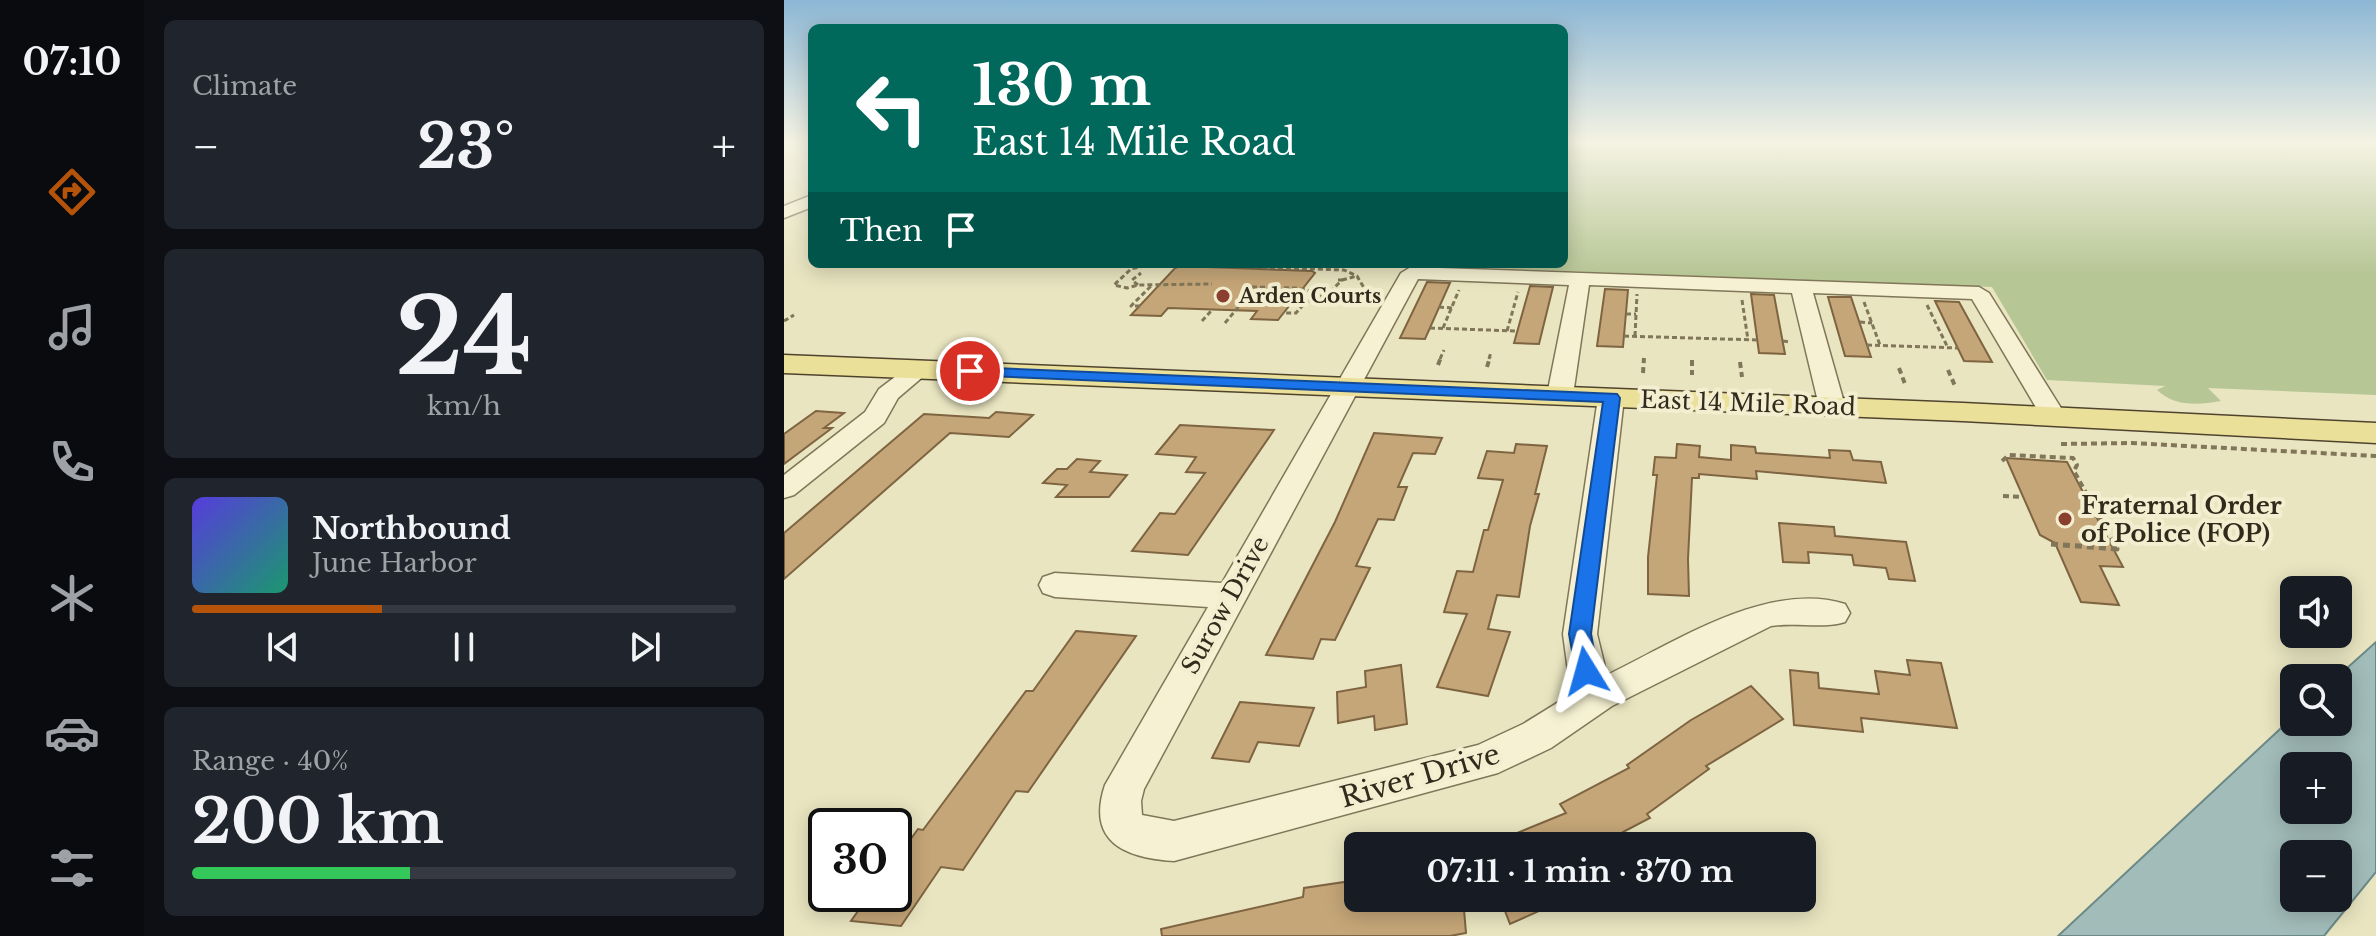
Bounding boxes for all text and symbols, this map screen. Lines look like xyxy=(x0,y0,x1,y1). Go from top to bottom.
text: 07:10 xyxy=(23,40,121,85)
text: 130 m xyxy=(972,51,1151,120)
icon: left xyxy=(840,56,944,160)
text: Climate xyxy=(192,70,297,102)
text: 23° xyxy=(417,110,515,184)
text: − xyxy=(192,119,220,174)
text: + xyxy=(712,119,736,174)
text: East 14 Mile Road xyxy=(972,120,1296,165)
icon: directions xyxy=(44,164,100,220)
icon: arrive xyxy=(939,208,983,252)
text: Then xyxy=(840,212,923,249)
text: 24 xyxy=(396,273,532,402)
place label: Arden Courts xyxy=(1238,284,1381,308)
marker: Arden Courts xyxy=(1214,287,1232,305)
icon: music xyxy=(44,299,100,355)
pin xyxy=(936,337,1004,405)
icon: arrive xyxy=(948,349,992,393)
street label: East 14 Mile Road xyxy=(1640,385,1856,421)
text: km/h xyxy=(427,390,501,422)
icon: phone xyxy=(44,434,100,490)
place label: Fraternal Order of Police (FOP) xyxy=(2081,491,2282,548)
text: Northbound xyxy=(312,510,511,547)
marker: Fraternal Order of Police (FOP) xyxy=(2056,510,2074,528)
street label: Surow Drive xyxy=(1175,531,1275,679)
text: June Harbor xyxy=(312,547,477,579)
icon: climate xyxy=(44,570,100,626)
map controls xyxy=(2280,576,2352,912)
button: sound xyxy=(2280,576,2352,648)
icon: previous xyxy=(261,625,305,669)
icon: pause xyxy=(442,625,486,669)
icon: next xyxy=(623,625,667,669)
position arrow xyxy=(1544,629,1628,713)
button: search xyxy=(2280,664,2352,736)
icon: car xyxy=(44,705,100,761)
street label: River Drive xyxy=(1336,736,1504,816)
text: Range · 40% xyxy=(192,745,349,777)
button: + xyxy=(2280,752,2352,824)
text: 200 km xyxy=(192,785,444,859)
speed limit sign: 30 xyxy=(808,808,912,912)
icon: filters xyxy=(44,840,100,896)
button: − xyxy=(2280,840,2352,912)
text: 07:11 · 1 min · 370 m xyxy=(1427,853,1733,890)

